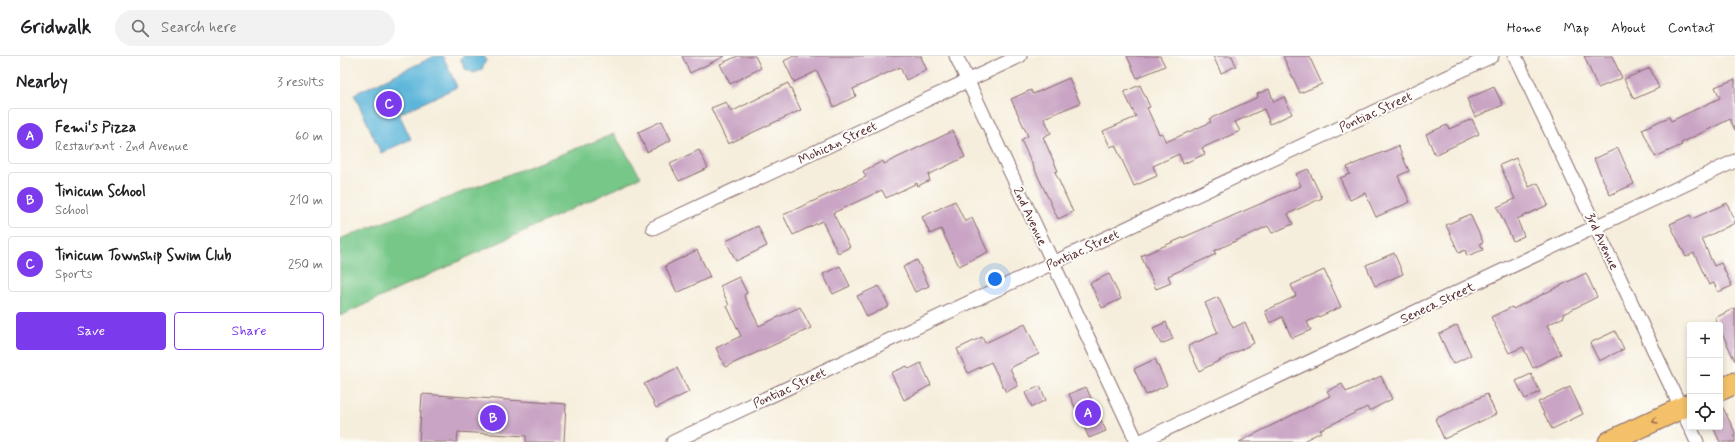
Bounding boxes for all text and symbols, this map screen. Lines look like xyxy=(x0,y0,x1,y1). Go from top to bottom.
search box xyxy=(115,10,395,46)
text: Gridwalk xyxy=(20,15,91,40)
icon: search xyxy=(129,17,151,39)
text: Search here xyxy=(161,18,237,38)
text: Home xyxy=(1507,19,1541,37)
text: Map xyxy=(1563,19,1589,37)
text: About xyxy=(1611,19,1646,37)
text: Contact xyxy=(1668,19,1715,37)
text: Nearby xyxy=(16,71,68,93)
text: 3 results xyxy=(277,74,324,91)
street label: Pontiac Street xyxy=(1336,88,1415,137)
pin: C xyxy=(376,89,402,119)
text: Femi's Pizza xyxy=(55,118,136,138)
street label: Mohican Street xyxy=(796,118,880,169)
text: A xyxy=(26,128,34,145)
text: 60 m xyxy=(295,128,323,145)
text: Restaurant · 2nd Avenue xyxy=(55,138,188,155)
text: Tinicum School xyxy=(55,182,146,202)
street label: 2nd Avenue xyxy=(1009,185,1051,249)
text: B xyxy=(26,192,34,209)
text: 210 m xyxy=(289,192,323,209)
text: School xyxy=(55,202,89,219)
street label: 3rd Avenue xyxy=(1581,210,1622,273)
street label: Pontiac Street xyxy=(1043,226,1122,275)
text: Tinicum Township Swim Club xyxy=(55,246,231,266)
text: C xyxy=(25,256,35,273)
text: 250 m xyxy=(288,256,323,273)
text: Sports xyxy=(55,266,93,283)
your location xyxy=(985,269,1005,289)
street label: Seneca Street xyxy=(1398,279,1478,328)
button: Save xyxy=(16,312,166,350)
button: Share xyxy=(174,312,324,350)
map controls xyxy=(1687,322,1723,430)
button: + xyxy=(1687,322,1723,358)
button: − xyxy=(1687,358,1723,394)
street label: Pontiac Street xyxy=(750,364,829,413)
button: locate xyxy=(1687,394,1723,430)
pin: A xyxy=(1075,398,1101,428)
pin: B xyxy=(480,403,506,433)
one-way arrow xyxy=(1651,416,1659,424)

